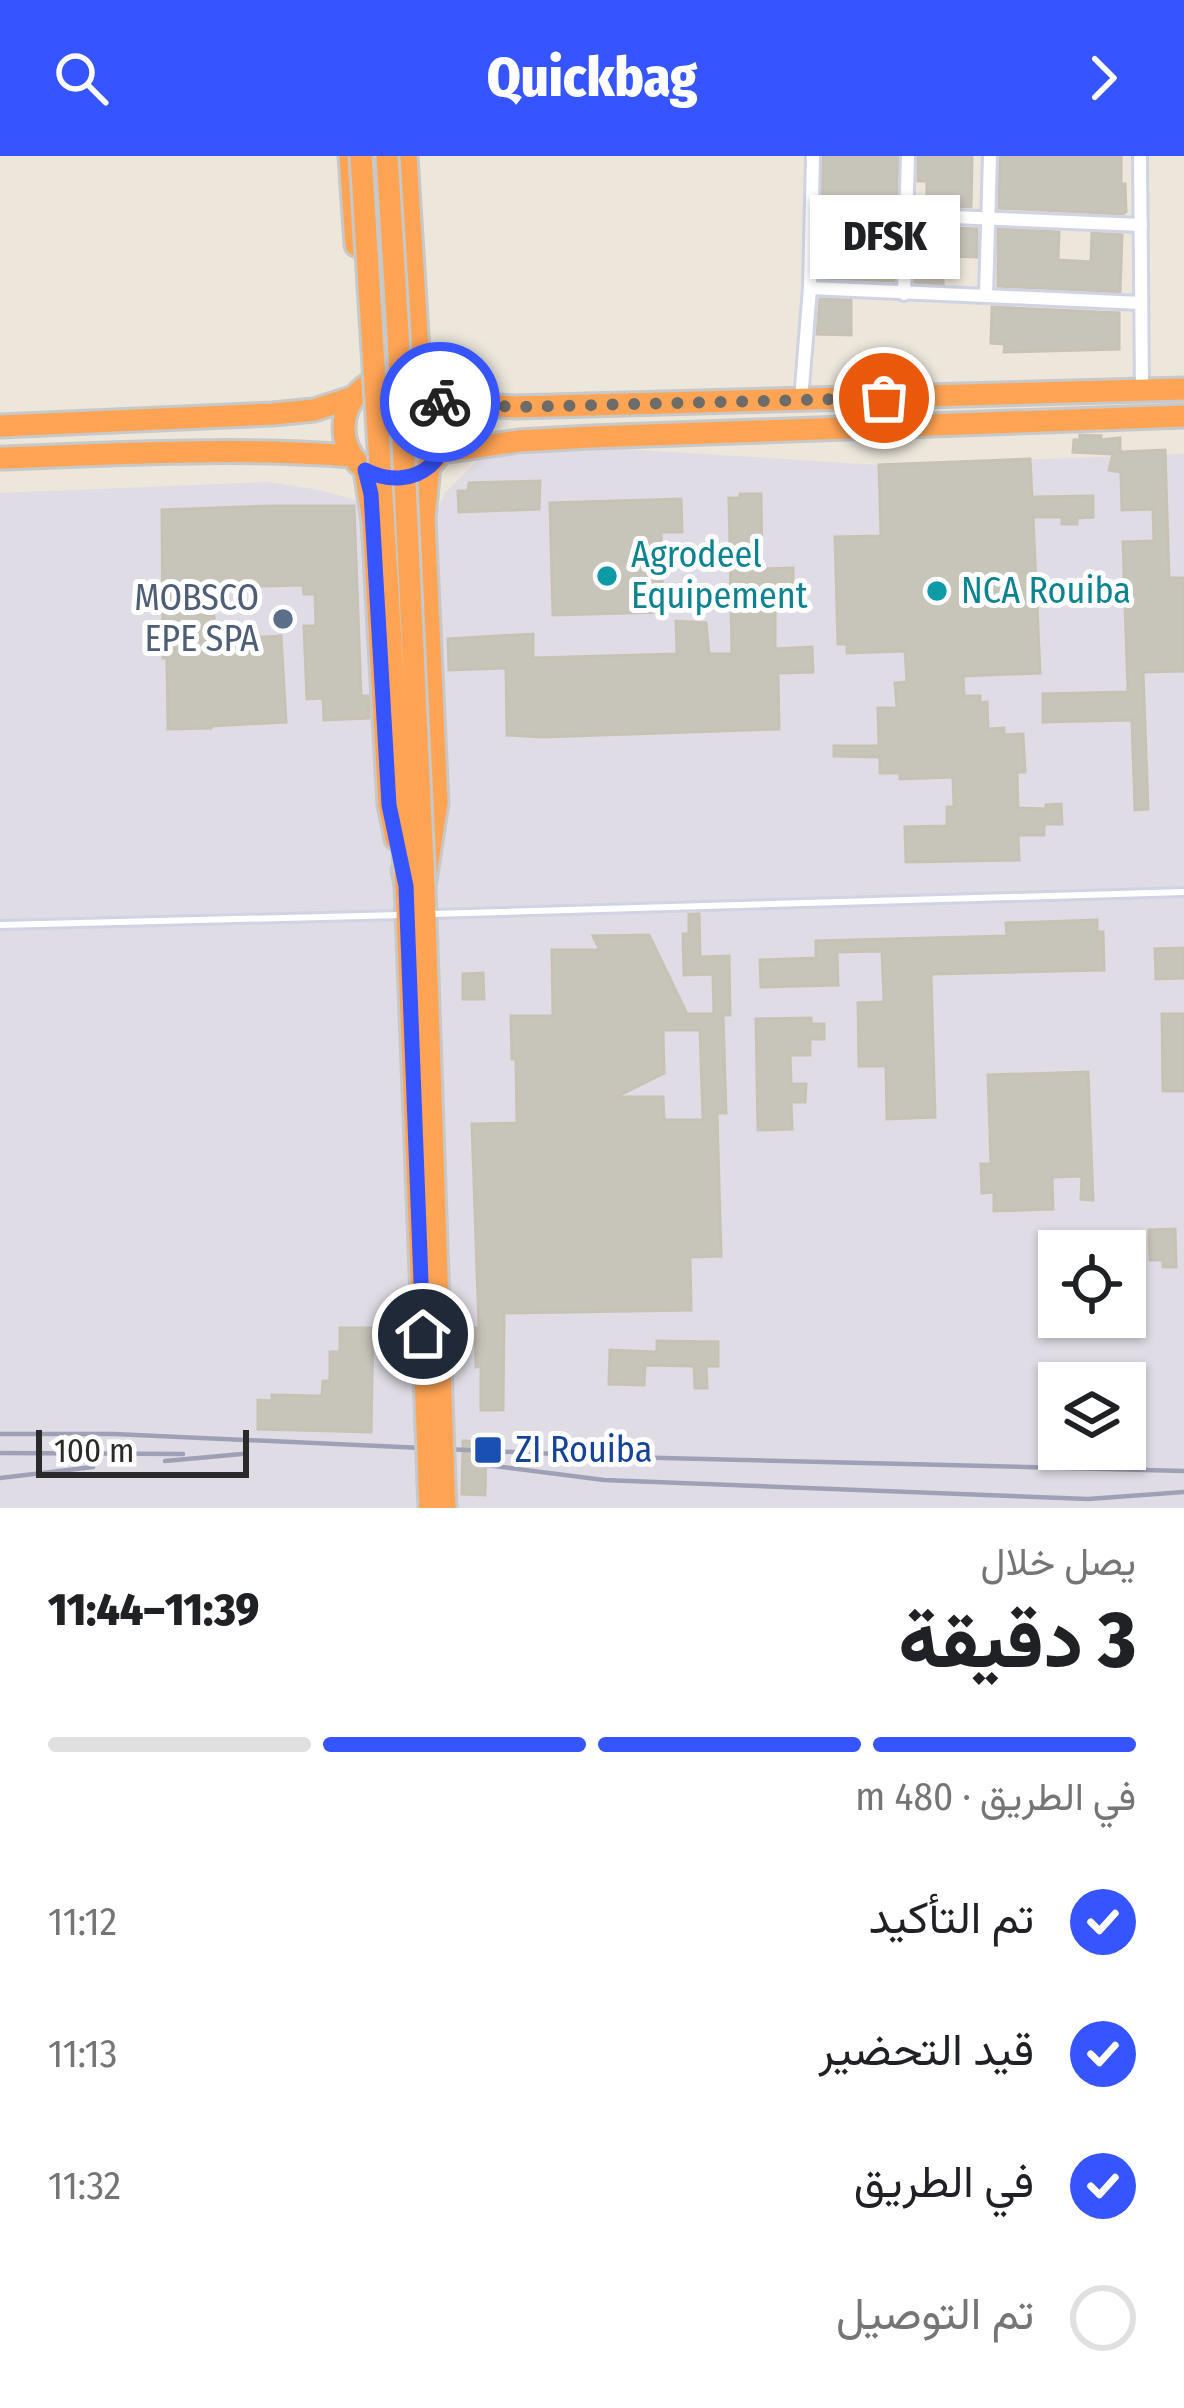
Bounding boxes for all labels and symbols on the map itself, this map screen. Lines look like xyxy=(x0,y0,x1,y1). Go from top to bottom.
callout: DFSK xyxy=(809,194,959,278)
courier xyxy=(380,342,500,462)
pin xyxy=(833,347,935,449)
place label: Agrodeel Equipement xyxy=(631,533,808,618)
marker: Agrodeel Equipement xyxy=(594,563,620,589)
place label: NCA Rouiba xyxy=(961,569,1131,613)
place label: MOBSCO EPE SPA xyxy=(134,576,259,661)
marker: NCA Rouiba xyxy=(924,578,950,604)
marker: MOBSCO EPE SPA xyxy=(270,606,296,632)
pin xyxy=(372,1283,474,1385)
scale bar xyxy=(36,1424,249,1477)
place label: ZI Rouiba xyxy=(515,1428,652,1472)
marker: ZI Rouiba xyxy=(472,1434,504,1466)

